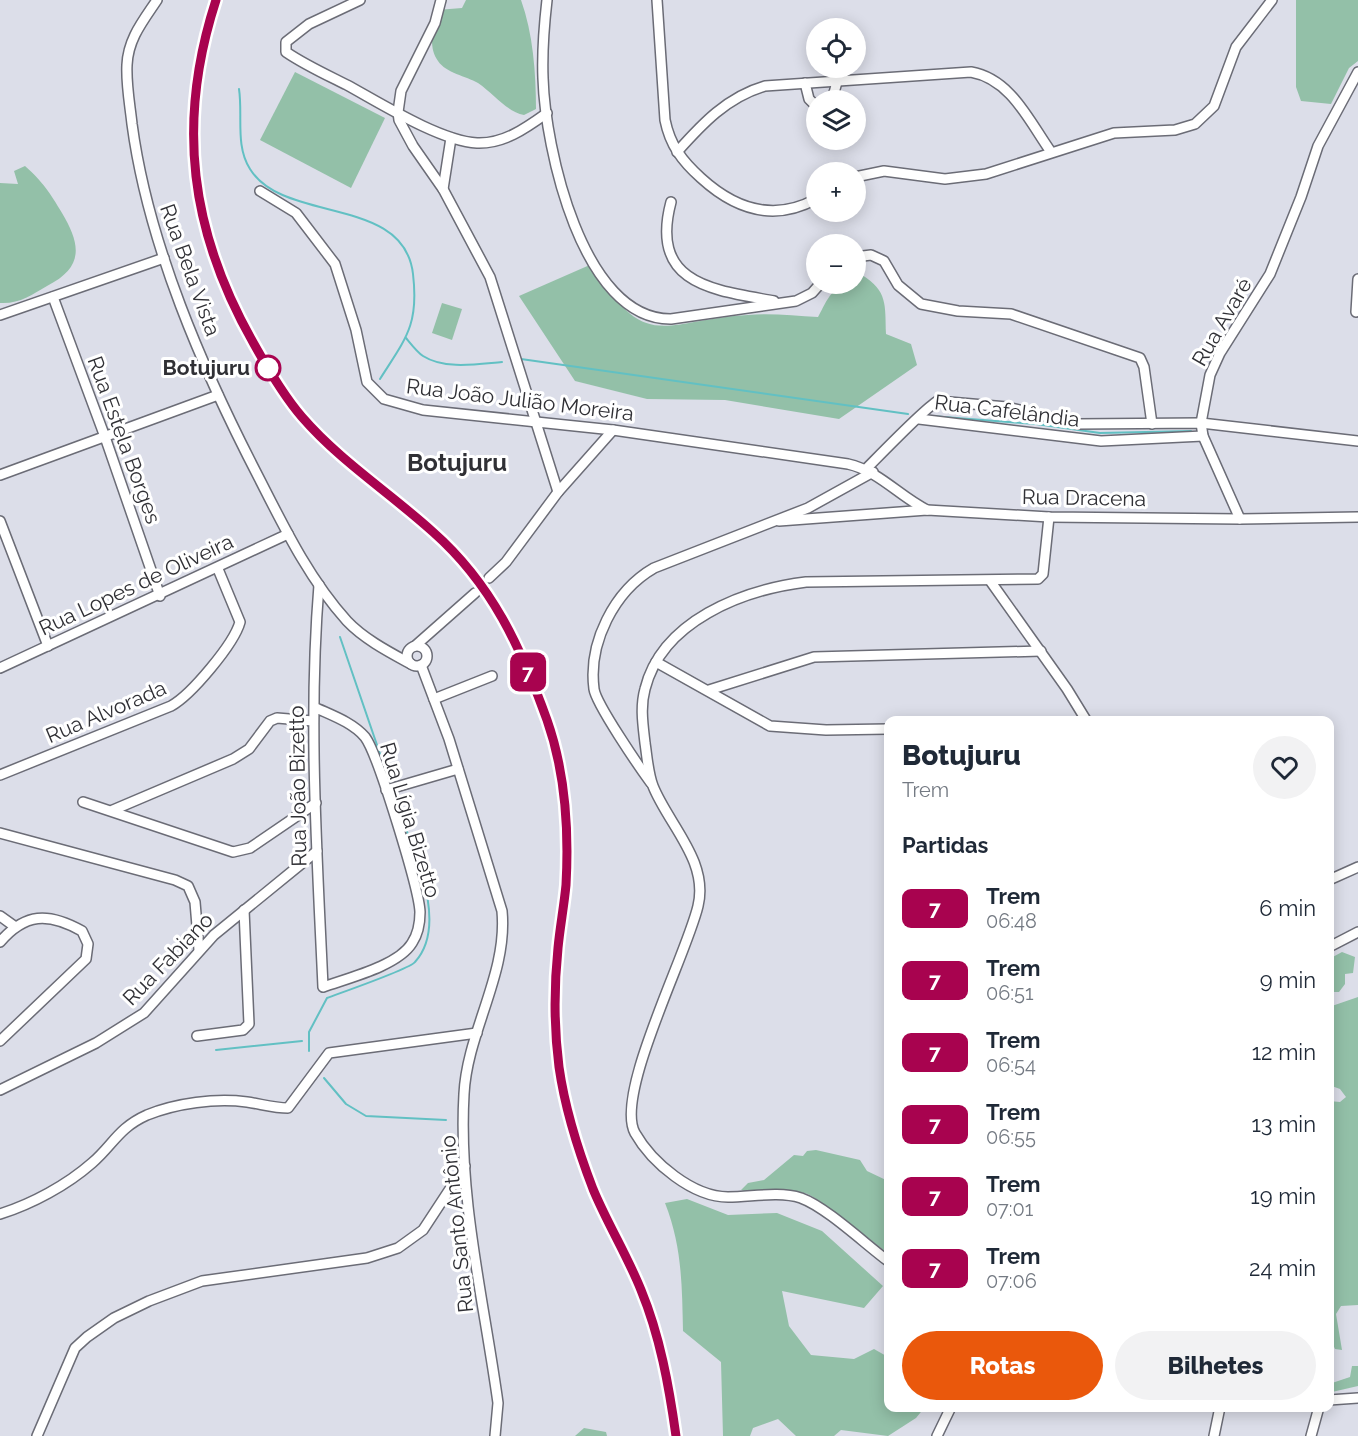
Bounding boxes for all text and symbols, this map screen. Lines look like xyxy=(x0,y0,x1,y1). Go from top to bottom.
map controls xyxy=(806,18,866,294)
button: locate xyxy=(806,18,866,78)
button: layers xyxy=(806,90,866,150)
button: + xyxy=(806,162,866,222)
street label: Rua Bela Vista xyxy=(155,201,226,339)
button: − xyxy=(806,234,866,294)
street label: Rua Avaré xyxy=(1186,273,1257,370)
street label: Rua Estela Borges xyxy=(83,353,166,527)
place label: Botujuru xyxy=(163,355,250,380)
marker: Botujuru xyxy=(255,355,281,381)
street label: Rua João Julião Moreira xyxy=(405,373,635,426)
street label: Rua Cafelândia xyxy=(933,389,1081,432)
district label: Botujuru xyxy=(407,448,507,477)
street label: Rua Dracena xyxy=(1022,484,1146,511)
street label: Rua Lopes de Oliveira xyxy=(35,529,237,641)
line badge: 7 xyxy=(508,652,548,692)
text: 7 xyxy=(522,660,534,685)
street label: Rua Alvorada xyxy=(42,675,170,748)
street label: Rua João Bizetto xyxy=(284,705,311,867)
button: heart xyxy=(1253,736,1316,799)
street label: Rua Lígia Bizetto xyxy=(375,739,446,901)
text: Botujuru xyxy=(902,739,1021,772)
text: Trem xyxy=(902,778,949,802)
text: Partidas xyxy=(902,832,988,858)
text: Trem xyxy=(986,883,1041,909)
text: 6 min xyxy=(1259,895,1316,921)
text: 7 xyxy=(929,896,941,921)
street label: Rua Fabiano xyxy=(117,907,218,1010)
text: 06:48 xyxy=(986,909,1037,933)
text: Trem xyxy=(986,955,1041,981)
text: 9 min xyxy=(1260,967,1316,993)
text: 7 xyxy=(929,968,941,993)
text: 06:51 xyxy=(986,981,1034,1005)
text: Trem xyxy=(986,1027,1041,1053)
text: 12 min xyxy=(1252,1039,1316,1065)
text: 7 xyxy=(929,1040,941,1065)
text: 06:54 xyxy=(986,1053,1036,1077)
text: Trem xyxy=(986,1099,1041,1125)
text: 13 min xyxy=(1251,1111,1316,1137)
text: 7 xyxy=(929,1112,941,1137)
text: 06:55 xyxy=(986,1125,1036,1149)
street label: Rua Santo Antônio xyxy=(435,1134,478,1314)
text: Trem xyxy=(986,1171,1041,1197)
text: 19 min xyxy=(1250,1183,1316,1209)
text: 7 xyxy=(929,1184,941,1209)
text: 07:01 xyxy=(986,1197,1033,1221)
text: Trem xyxy=(986,1243,1041,1269)
text: 24 min xyxy=(1249,1255,1316,1281)
text: 7 xyxy=(929,1256,941,1281)
text: 07:06 xyxy=(986,1269,1037,1293)
button: Rotas xyxy=(902,1331,1103,1400)
button: Bilhetes xyxy=(1115,1331,1316,1400)

